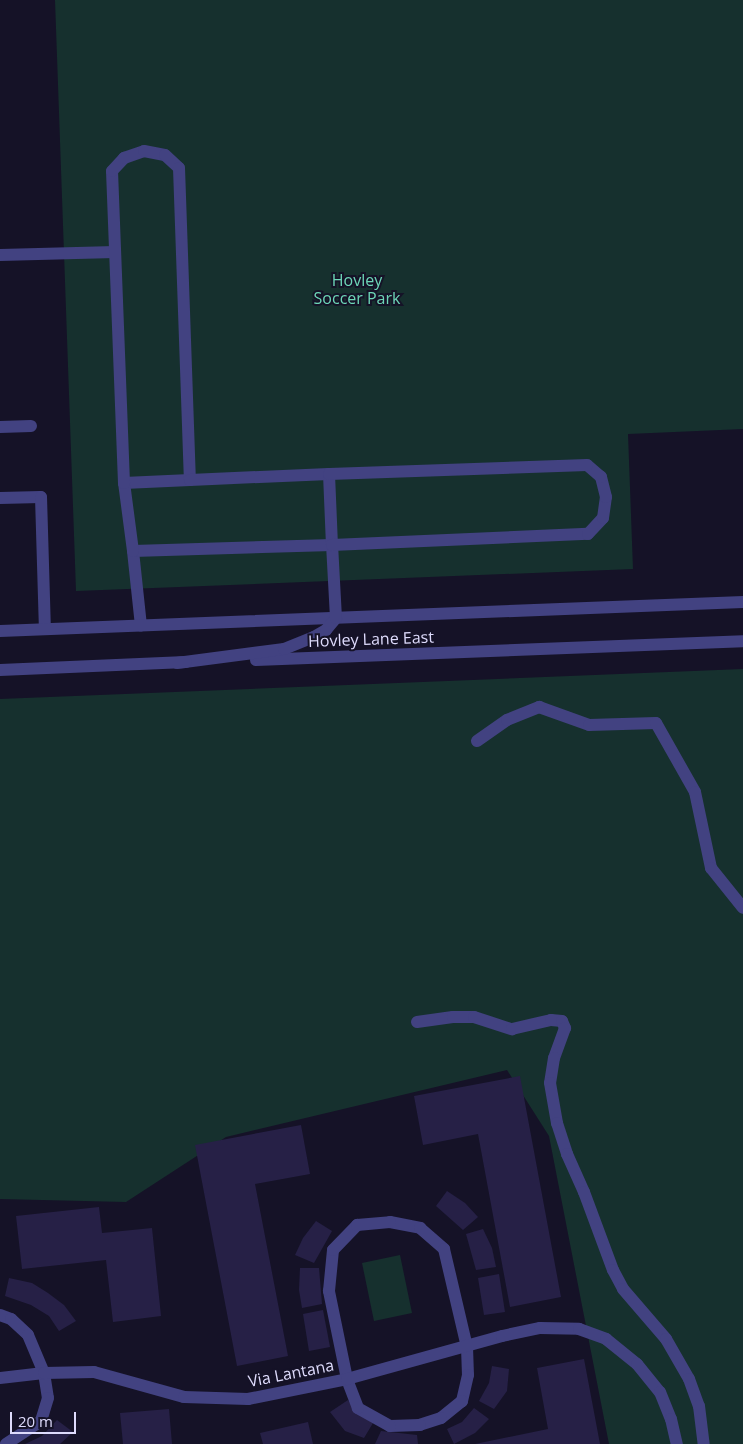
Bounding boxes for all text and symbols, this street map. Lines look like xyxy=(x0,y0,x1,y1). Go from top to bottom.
park label: Hovley Soccer Park xyxy=(314,270,400,308)
street label: Hovley Lane East xyxy=(308,627,434,651)
street label: Via Lantana xyxy=(246,1355,336,1391)
scale bar xyxy=(12,1402,79,1434)
text: 20 m xyxy=(18,1411,53,1431)

